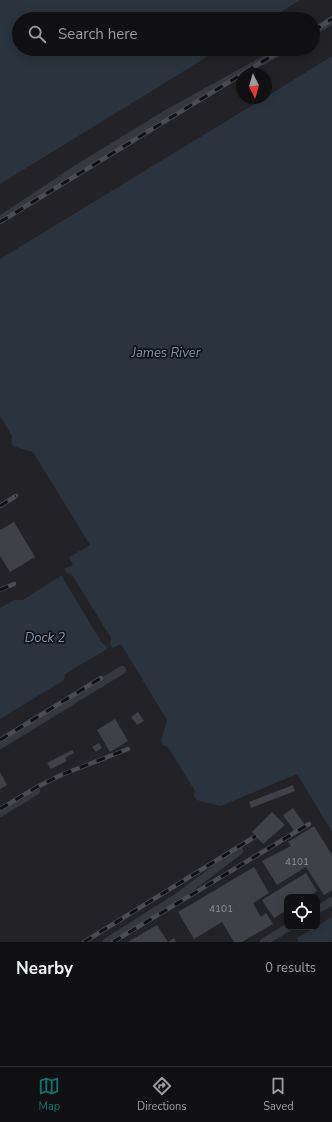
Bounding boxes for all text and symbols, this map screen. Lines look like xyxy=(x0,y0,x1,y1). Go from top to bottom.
search box xyxy=(12,12,320,56)
icon: search xyxy=(26,23,48,45)
text: Search here xyxy=(58,24,138,44)
north arrow xyxy=(236,68,272,104)
water label: James River xyxy=(131,344,201,362)
water label: Dock 2 xyxy=(25,629,65,647)
house number: 4101 xyxy=(285,855,309,869)
map controls xyxy=(284,894,320,930)
button: locate xyxy=(284,894,320,930)
house number: 4101 xyxy=(209,902,233,916)
text: Nearby xyxy=(16,957,73,980)
text: 0 results xyxy=(265,959,316,977)
tab: Map xyxy=(38,1075,60,1114)
tab: Directions xyxy=(137,1075,187,1114)
tab: Saved xyxy=(263,1075,294,1114)

